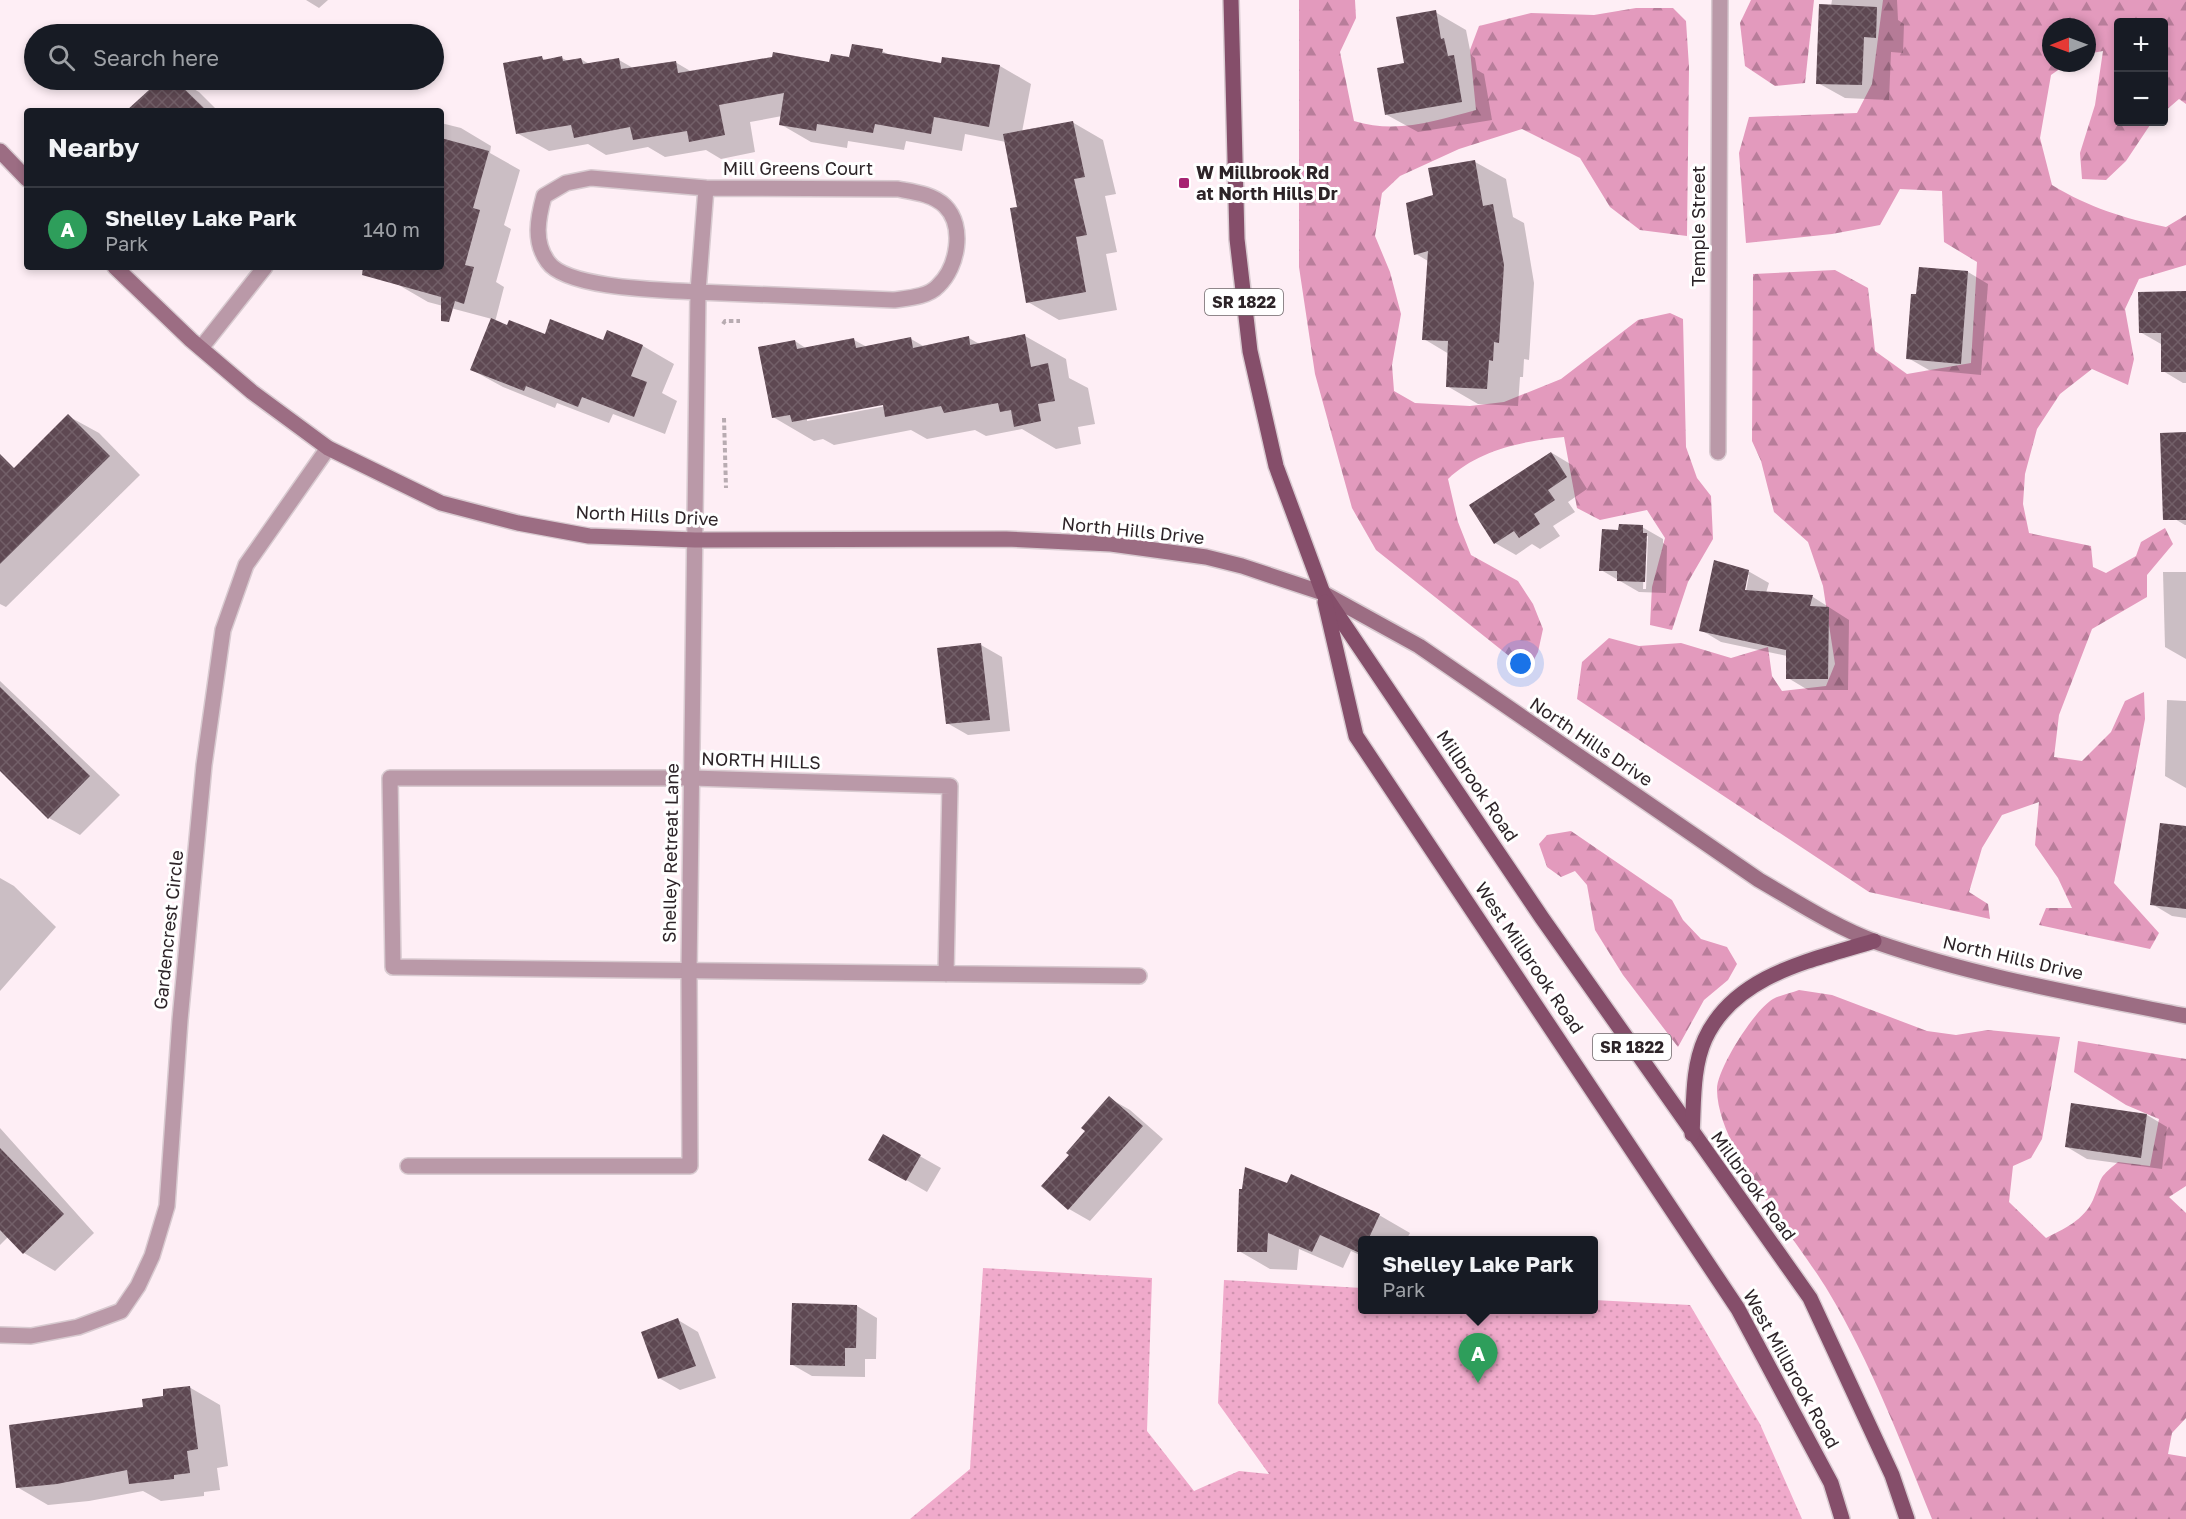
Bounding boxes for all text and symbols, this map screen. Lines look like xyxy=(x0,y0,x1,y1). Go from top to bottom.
north arrow xyxy=(2042,18,2096,72)
map controls xyxy=(2114,18,2168,126)
button: + xyxy=(2114,18,2168,72)
search box xyxy=(24,24,444,90)
icon: search xyxy=(45,41,78,74)
text: Search here xyxy=(93,44,219,71)
button: − xyxy=(2114,72,2168,126)
text: Nearby xyxy=(48,132,139,163)
street label: Mill Greens Court xyxy=(723,157,873,179)
place label: W Millbrook Rd at North Hills Dr xyxy=(1196,161,1338,204)
street label: Temple Street xyxy=(1687,166,1709,286)
marker: W Millbrook Rd at North Hills Dr xyxy=(1177,176,1191,190)
text: Shelley Lake Park xyxy=(105,204,297,231)
text: A xyxy=(60,217,75,241)
text: 140 m xyxy=(363,217,420,241)
text: Park xyxy=(105,231,148,255)
road number: SR 1822 xyxy=(1205,289,1283,315)
street label: North Hills Drive xyxy=(575,500,719,530)
street label: North Hills Drive xyxy=(1061,512,1206,548)
your location xyxy=(1506,649,1535,678)
street label: North Hills Drive xyxy=(1526,692,1657,790)
street label: Millbrook Road xyxy=(1432,725,1523,846)
street label: NORTH HILLS xyxy=(701,747,821,773)
street label: Shelley Retreat Lane xyxy=(657,763,683,943)
street label: Gardencrest Circle xyxy=(149,849,187,1011)
street label: West Millbrook Road xyxy=(1471,877,1589,1038)
street label: North Hills Drive xyxy=(1941,930,2086,984)
road number: SR 1822 xyxy=(1593,1034,1671,1060)
street label: Millbrook Road xyxy=(1707,1126,1801,1245)
popup xyxy=(1358,1236,1598,1314)
text: Shelley Lake Park xyxy=(1382,1250,1574,1277)
text: Park xyxy=(1382,1277,1425,1301)
street label: West Millbrook Road xyxy=(1739,1285,1845,1452)
pin: A xyxy=(1458,1334,1498,1383)

